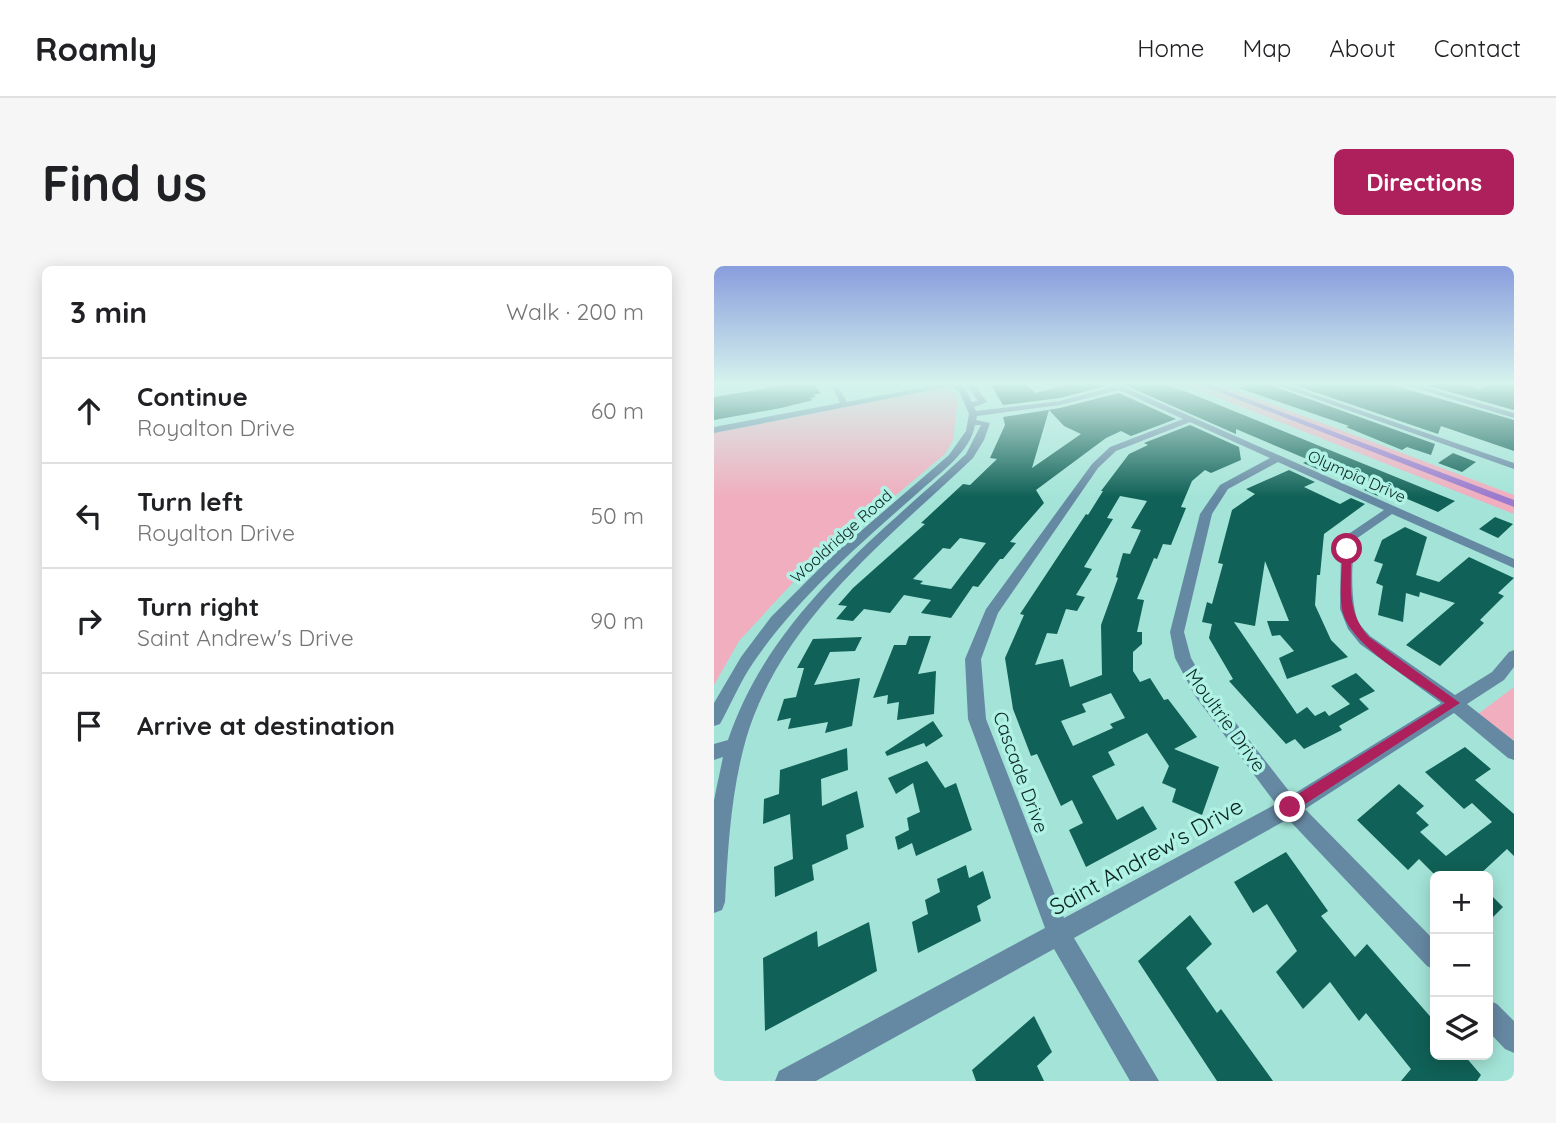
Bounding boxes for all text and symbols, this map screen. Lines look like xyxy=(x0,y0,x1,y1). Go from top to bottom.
text: Roamly xyxy=(35,28,157,69)
text: Home xyxy=(1137,33,1204,63)
text: Map xyxy=(1242,33,1291,63)
text: About xyxy=(1329,33,1396,63)
text: Contact xyxy=(1434,33,1521,63)
button: Directions xyxy=(1334,149,1514,215)
text: Find us xyxy=(42,152,207,213)
text: 3 min xyxy=(70,293,147,331)
text: Walk · 200 m xyxy=(506,297,644,326)
text: Continue xyxy=(137,380,248,413)
icon: ahead xyxy=(70,392,108,430)
text: 60 m xyxy=(591,396,644,425)
text: Royalton Drive xyxy=(137,413,295,442)
street label: Olympia Drive xyxy=(1305,445,1409,507)
text: Turn left xyxy=(137,485,244,518)
street label: Wooldridge Road xyxy=(786,485,896,587)
icon: left xyxy=(70,497,108,535)
text: 50 m xyxy=(591,501,644,530)
text: Royalton Drive xyxy=(137,518,295,547)
route start xyxy=(1331,533,1362,564)
text: Turn right xyxy=(137,590,259,623)
icon: right xyxy=(70,602,108,640)
text: 90 m xyxy=(590,606,644,635)
text: Saint Andrew's Drive xyxy=(137,623,354,652)
street label: Moultrie Drive xyxy=(1180,664,1272,776)
icon: arrive xyxy=(70,707,108,745)
street label: Cascade Drive xyxy=(988,708,1054,836)
text: Arrive at destination xyxy=(137,709,395,742)
street label: Saint Andrew's Drive xyxy=(1044,791,1248,921)
route end xyxy=(1274,791,1305,822)
map controls xyxy=(1430,871,1493,1060)
button: + xyxy=(1430,871,1493,934)
button: − xyxy=(1430,934,1493,997)
button: layers xyxy=(1430,997,1493,1060)

